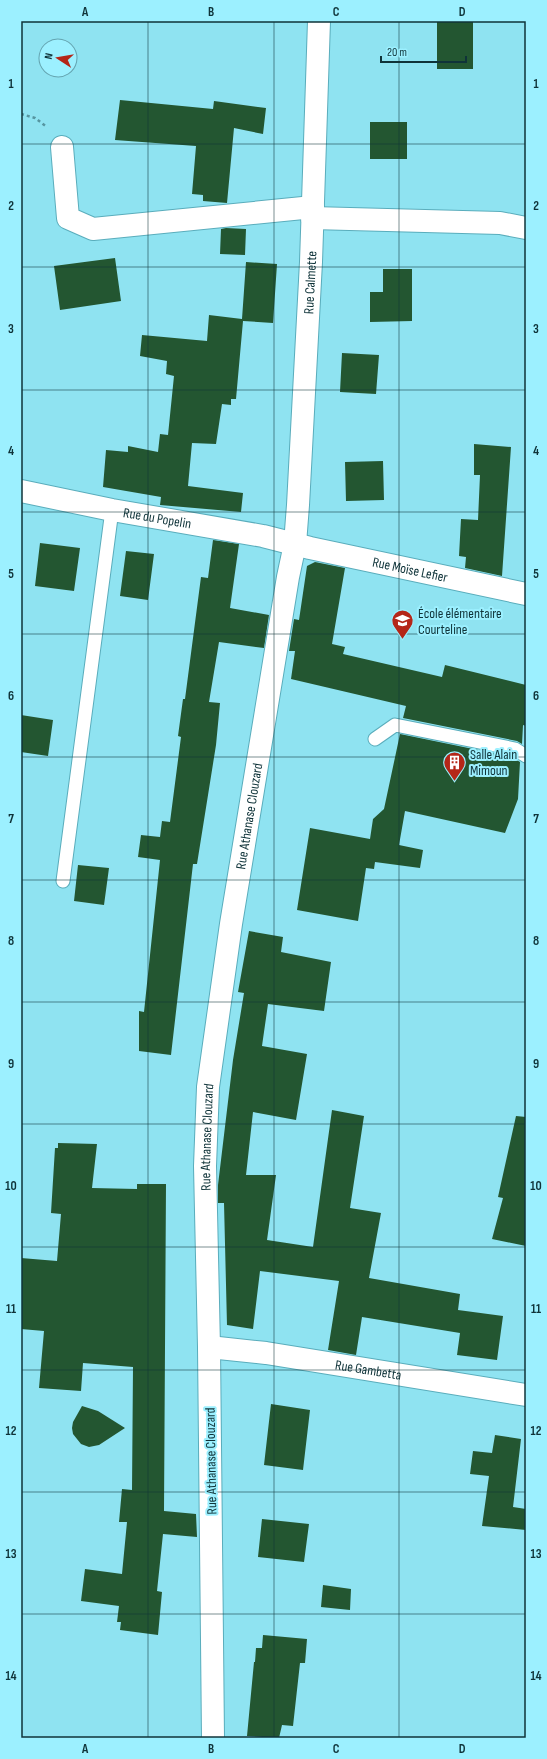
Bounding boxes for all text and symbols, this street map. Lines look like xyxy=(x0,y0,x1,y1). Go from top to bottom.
text: A xyxy=(81,4,89,20)
text: B xyxy=(208,4,214,20)
text: C xyxy=(333,4,340,20)
text: D xyxy=(459,4,466,20)
north arrow xyxy=(38,38,78,78)
scale bar xyxy=(381,38,466,64)
text: 20 m xyxy=(387,45,407,60)
text: N xyxy=(42,52,56,60)
text: 1 xyxy=(8,76,14,92)
text: 1 xyxy=(533,76,539,92)
text: 2 xyxy=(8,198,14,214)
text: 2 xyxy=(533,198,539,214)
street label: Rue Calmette xyxy=(300,251,320,315)
text: 3 xyxy=(8,321,14,337)
text: 3 xyxy=(533,321,539,337)
text: 4 xyxy=(8,443,14,459)
text: 4 xyxy=(533,443,539,459)
street label: Rue du Popelin xyxy=(122,504,193,532)
street label: Rue Moïse Lefier xyxy=(371,553,449,586)
text: 5 xyxy=(8,566,14,582)
text: 5 xyxy=(533,566,539,582)
place label: École élémentaire Courteline xyxy=(418,605,502,638)
school or university icon: École élémentaire Courteline xyxy=(390,608,416,641)
text: 6 xyxy=(8,688,14,704)
text: 6 xyxy=(533,688,539,704)
place label: Salle Alain Mimoun xyxy=(470,746,517,779)
building icon: Salle Alain Mimoun xyxy=(441,749,467,782)
street label: Rue Athanase Clouzard xyxy=(232,762,266,871)
text: 7 xyxy=(8,811,14,827)
text: 7 xyxy=(533,811,539,827)
text: 8 xyxy=(8,933,14,949)
text: 8 xyxy=(533,933,539,949)
text: 9 xyxy=(8,1056,14,1072)
text: 9 xyxy=(533,1056,539,1072)
street label: Rue Athanase Clouzard xyxy=(196,1082,217,1191)
text: 10 xyxy=(5,1178,17,1194)
text: 10 xyxy=(530,1178,542,1194)
text: 11 xyxy=(6,1301,16,1317)
text: 11 xyxy=(531,1301,541,1317)
street label: Rue Gambetta xyxy=(334,1356,403,1383)
street label: Rue Athanase Clouzard xyxy=(202,1407,220,1515)
text: 12 xyxy=(6,1423,17,1439)
text: 12 xyxy=(531,1423,542,1439)
text: 13 xyxy=(6,1546,17,1562)
text: 13 xyxy=(531,1546,542,1562)
text: 14 xyxy=(5,1668,17,1684)
text: 14 xyxy=(530,1668,542,1684)
text: A xyxy=(81,1741,89,1757)
text: B xyxy=(208,1741,214,1757)
text: C xyxy=(333,1741,340,1757)
text: D xyxy=(459,1741,466,1757)

